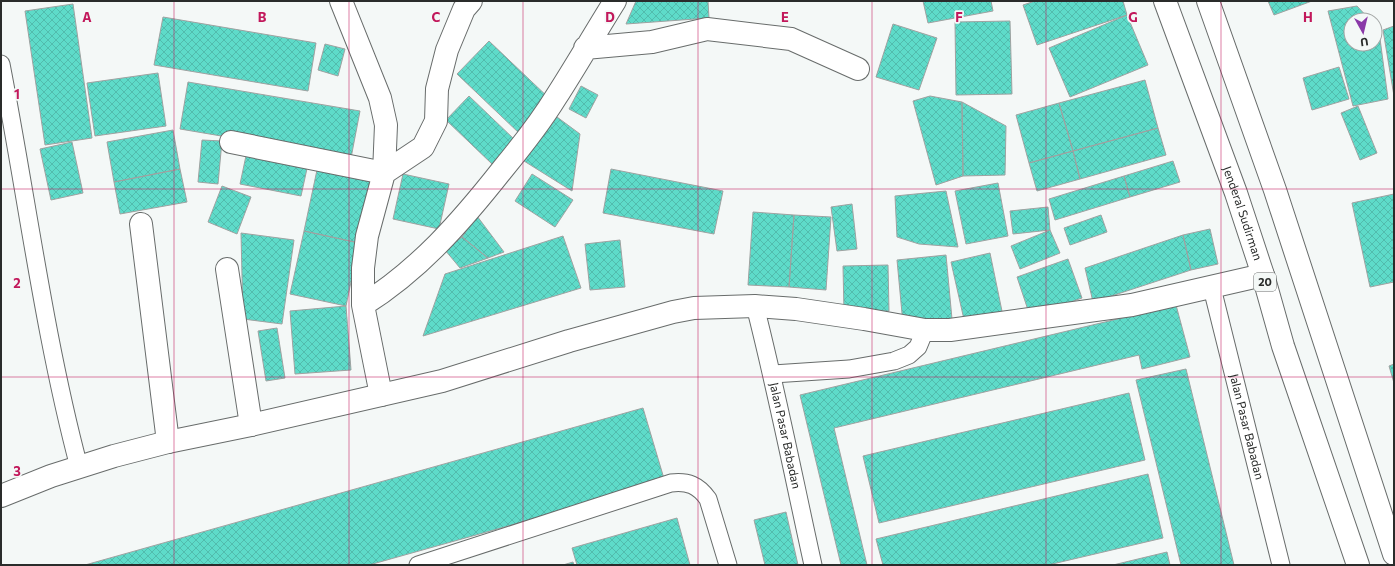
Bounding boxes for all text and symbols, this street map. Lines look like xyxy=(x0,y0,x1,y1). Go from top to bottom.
text: A xyxy=(82,9,92,25)
text: B xyxy=(258,9,267,25)
text: C xyxy=(432,9,441,25)
text: D xyxy=(605,9,615,25)
text: E xyxy=(781,9,789,25)
text: F xyxy=(955,9,963,25)
text: G xyxy=(1128,9,1138,25)
text: H xyxy=(1303,9,1313,25)
north arrow xyxy=(1343,12,1383,52)
text: U xyxy=(1360,35,1369,49)
text: 1 xyxy=(14,86,20,102)
street label: Jenderal Sudirman xyxy=(1220,164,1266,262)
road number: 20 xyxy=(1254,273,1276,291)
text: 2 xyxy=(13,275,21,291)
street label: Jalan Pasar Babadan xyxy=(1227,372,1267,481)
street label: Jalan Pasar Babadan xyxy=(767,381,804,490)
text: 3 xyxy=(13,463,21,479)

